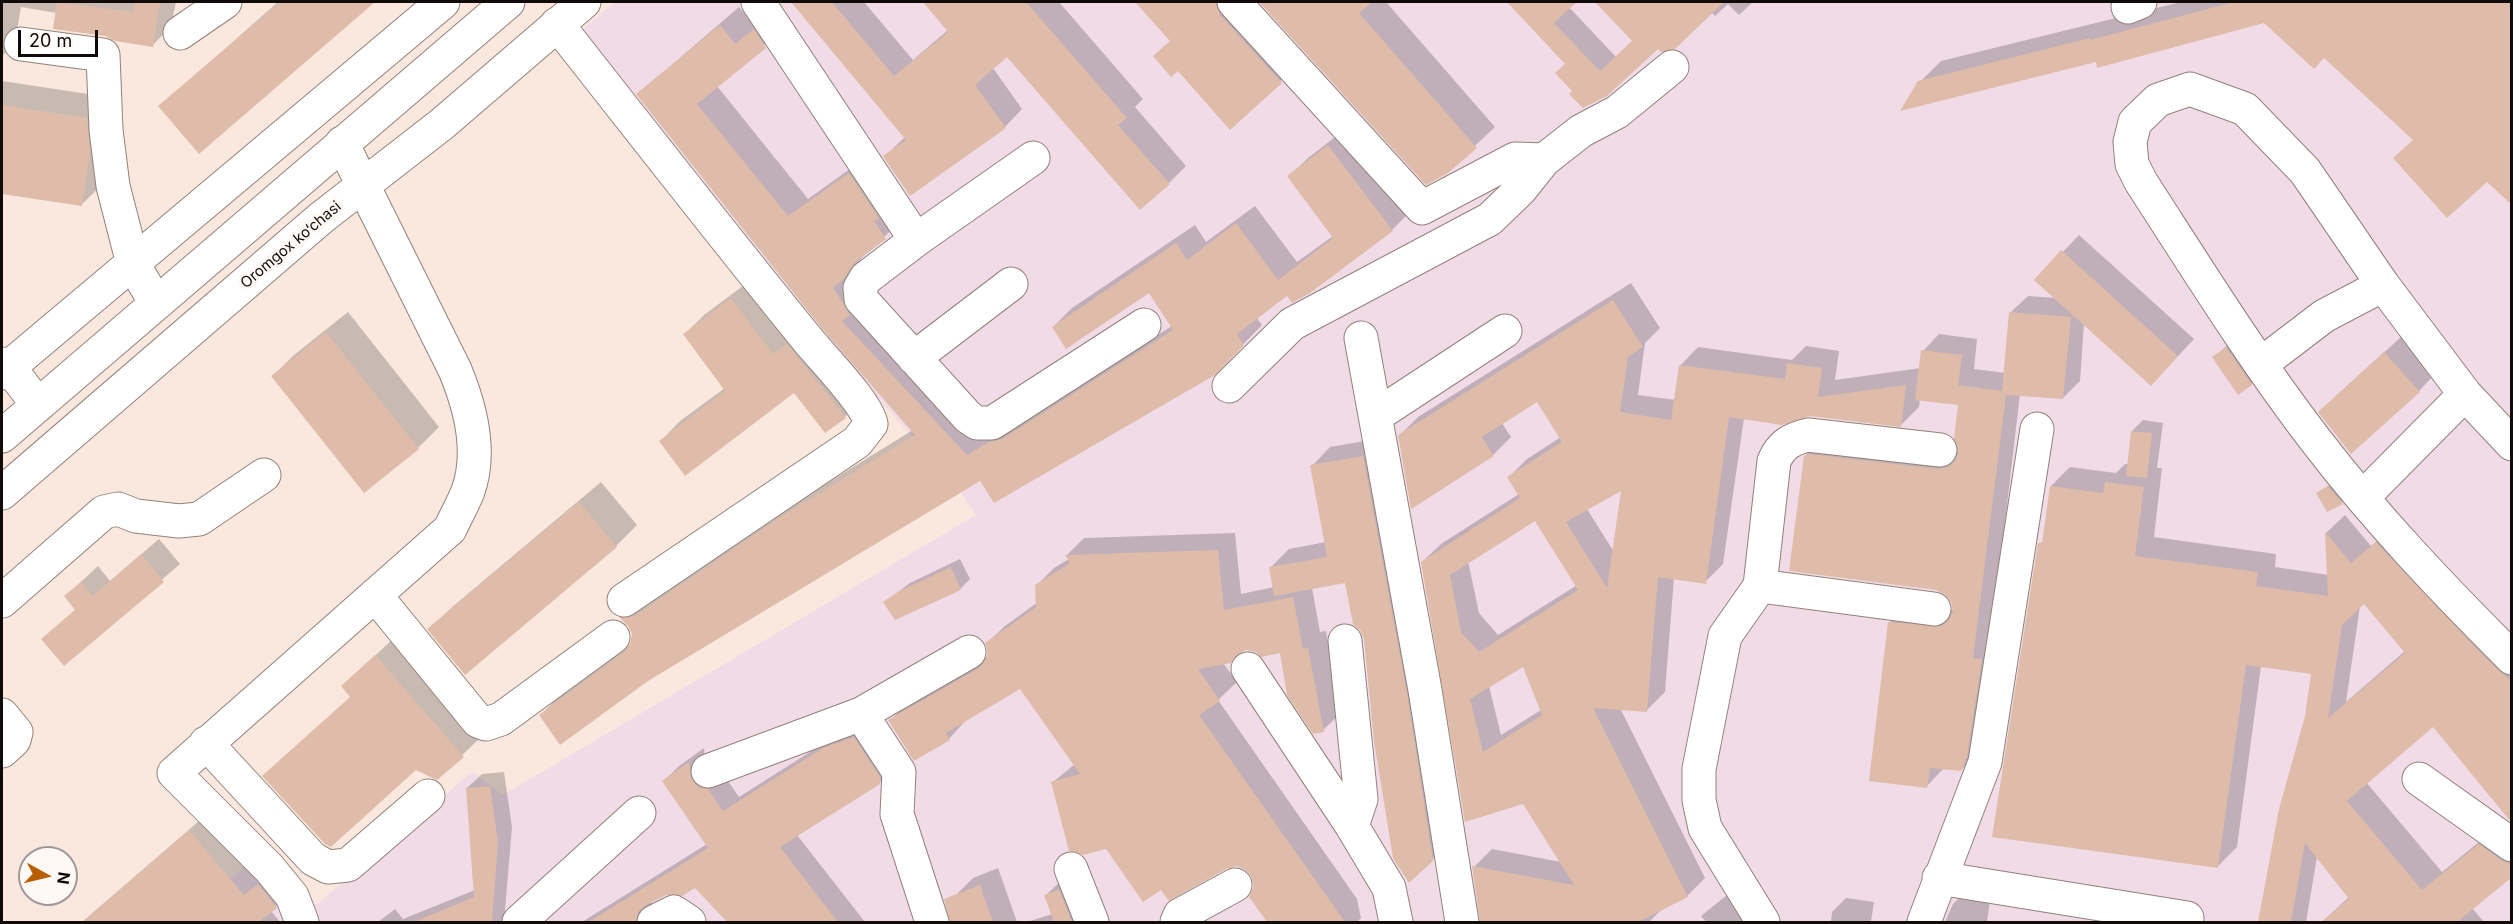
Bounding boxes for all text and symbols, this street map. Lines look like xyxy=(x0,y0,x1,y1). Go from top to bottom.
scale bar xyxy=(21,18,100,56)
text: 20 m xyxy=(29,30,72,51)
street label: Oromgox ko‘chasi xyxy=(237,198,345,292)
north arrow xyxy=(18,846,78,906)
text: N xyxy=(53,871,75,886)

